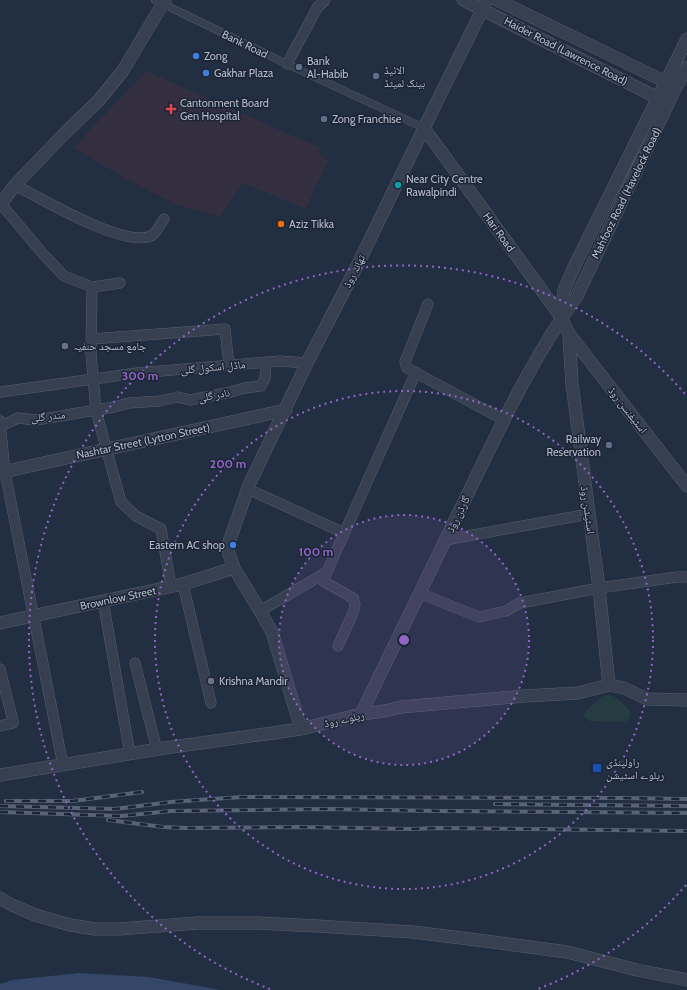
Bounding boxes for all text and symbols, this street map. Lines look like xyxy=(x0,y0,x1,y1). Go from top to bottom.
street label: Haider Road (Lawrence Road) xyxy=(502,14,630,88)
street label: Bank Road xyxy=(220,27,270,61)
place label: Zong xyxy=(204,49,228,63)
marker: Zong xyxy=(191,51,201,61)
place label: Bank Al-Habib xyxy=(307,54,348,81)
marker: Bank Al-Habib xyxy=(294,62,304,72)
place label: الائیڈ بینک لمیٹڈ xyxy=(384,63,425,90)
place label: Gakhar Plaza xyxy=(214,66,274,80)
marker: Gakhar Plaza xyxy=(201,68,211,78)
marker: الائیڈ بینک لمیٹڈ xyxy=(371,71,381,81)
place label: Cantonment Board Gen Hospital xyxy=(180,96,269,123)
marker: Cantonment Board Gen Hospital xyxy=(165,103,177,115)
place label: Zong Franchise xyxy=(332,112,402,126)
marker: Zong Franchise xyxy=(319,114,329,124)
street label: Mahfooz Road (Havelock Road) xyxy=(588,125,664,261)
place label: Near City Centre Rawalpindi xyxy=(406,172,483,199)
marker: Near City Centre Rawalpindi xyxy=(393,180,403,190)
street label: Hari Road xyxy=(480,210,518,254)
place label: Aziz Tikka xyxy=(289,217,335,231)
marker: Aziz Tikka xyxy=(276,219,286,229)
street label: تھانہ روڈ xyxy=(340,251,369,290)
place label: جامع مسجد حنفیہ xyxy=(73,339,146,353)
marker: جامع مسجد حنفیہ xyxy=(60,341,70,351)
street label: ماڈل اسکول گلی xyxy=(180,357,246,377)
text: 300 m xyxy=(122,368,158,383)
street label: اسٹیفنسن روڈ xyxy=(605,384,651,436)
street label: نادر گلی xyxy=(197,385,231,405)
street label: مندر گلی xyxy=(30,407,66,425)
street label: Nashtar Street (Lytton Street) xyxy=(75,420,211,462)
place label: Railway Reservation xyxy=(547,432,601,459)
marker: Railway Reservation xyxy=(604,440,614,450)
text: 200 m xyxy=(210,456,246,471)
street label: اسٹیشن روڈ xyxy=(578,485,598,535)
street label: گارڈن روڈ xyxy=(443,493,473,535)
place label: Eastern AC shop xyxy=(149,538,225,552)
marker: Eastern AC shop xyxy=(228,540,238,550)
text: 100 m xyxy=(299,544,333,559)
street label: Brownlow Street xyxy=(79,583,157,613)
centre of rings xyxy=(397,633,411,647)
place label: Krishna Mandir xyxy=(219,674,288,688)
marker: Krishna Mandir xyxy=(206,676,216,686)
street label: ریلوے روڈ xyxy=(323,708,365,730)
place label: راولپنڈی ریلوے اسٹیشن xyxy=(606,755,664,782)
marker: راولپنڈی ریلوے اسٹیشن xyxy=(591,762,603,774)

